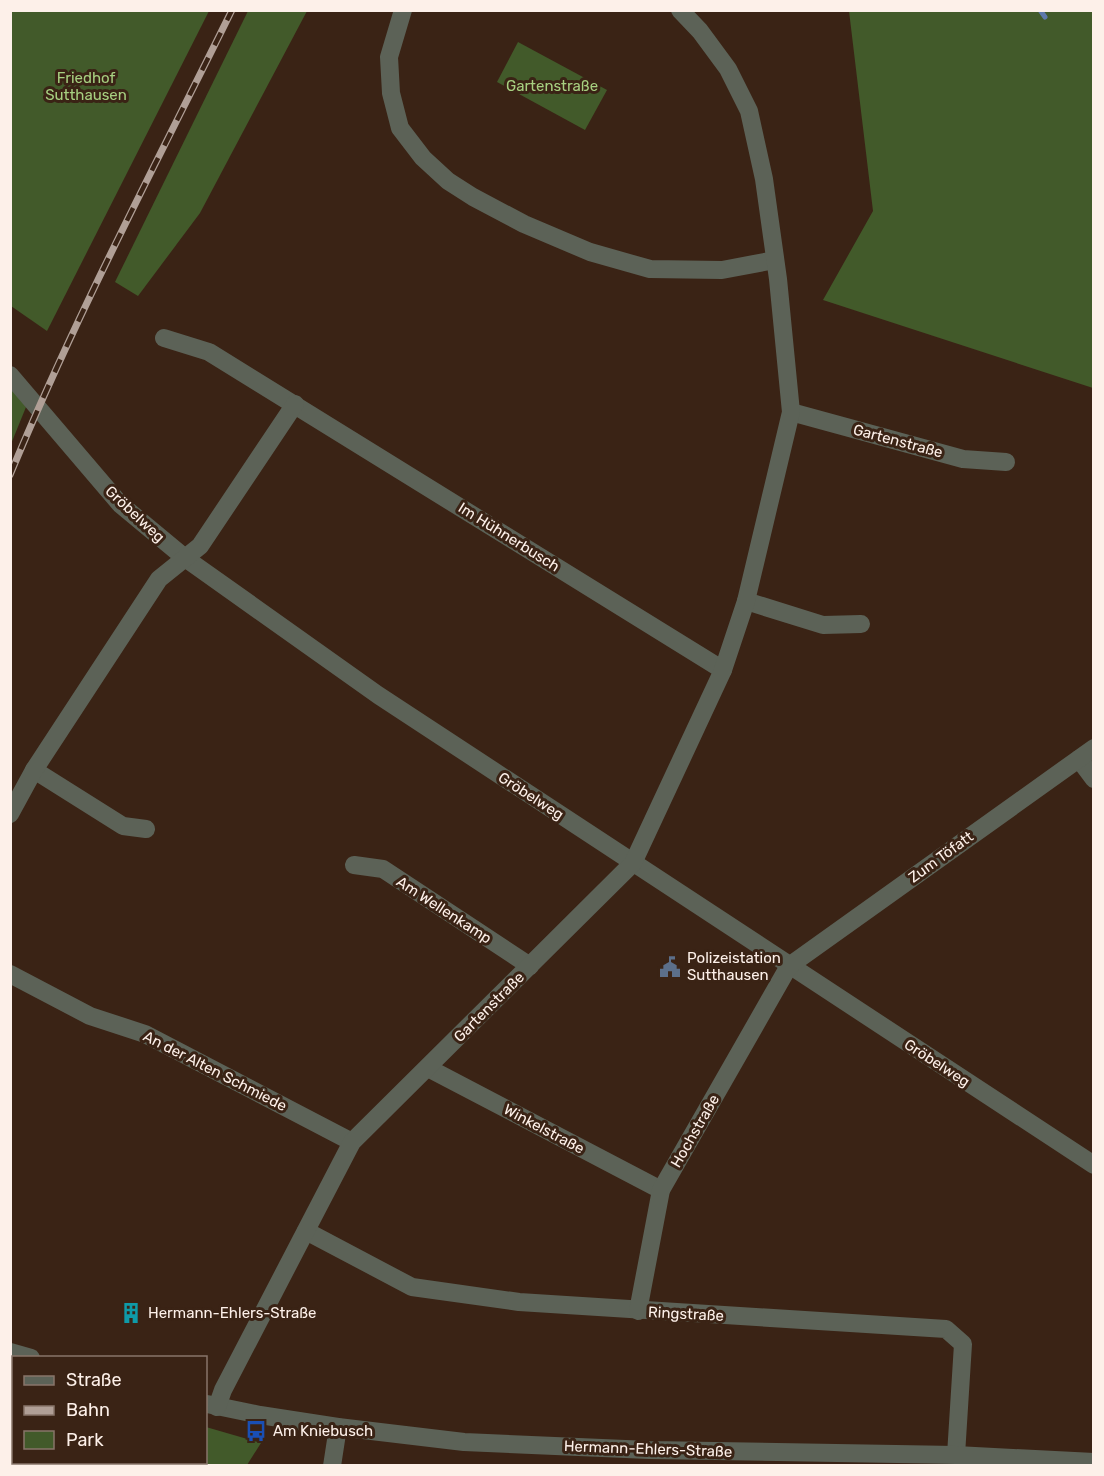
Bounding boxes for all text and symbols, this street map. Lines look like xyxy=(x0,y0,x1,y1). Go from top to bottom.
park label: Friedhof Sutthausen xyxy=(45,69,127,104)
park label: Gartenstraße xyxy=(506,77,598,95)
street label: Gartenstraße xyxy=(851,420,945,462)
street label: Gröbelweg xyxy=(102,482,168,546)
street label: Im Hühnerbusch xyxy=(455,499,563,575)
street label: Gröbelweg xyxy=(495,768,567,824)
street label: Zum Töfatt xyxy=(905,827,977,887)
street label: Am Wellenkamp xyxy=(393,873,495,947)
place label: Polizeistation Sutthausen xyxy=(687,949,781,984)
public building icon: Polizeistation Sutthausen xyxy=(658,955,682,979)
street label: Gartenstraße xyxy=(450,968,528,1046)
street label: An der Alten Schmiede xyxy=(140,1027,290,1115)
street label: Gröbelweg xyxy=(901,1035,973,1091)
street label: Hochstraße xyxy=(667,1091,723,1171)
street label: Winkelstraße xyxy=(501,1100,587,1158)
building icon: Hermann-Ehlers-Straße xyxy=(119,1301,143,1325)
street label: Ringstraße xyxy=(648,1303,724,1325)
place label: Hermann-Ehlers-Straße xyxy=(148,1304,317,1322)
legend xyxy=(12,1356,207,1464)
text: Straße xyxy=(66,1369,122,1391)
text: Bahn xyxy=(66,1399,110,1421)
bus stop icon: Am Kniebusch xyxy=(244,1419,268,1443)
place label: Am Kniebusch xyxy=(273,1422,373,1440)
text: Park xyxy=(66,1429,104,1451)
street label: Hermann-Ehlers-Straße xyxy=(563,1437,733,1461)

